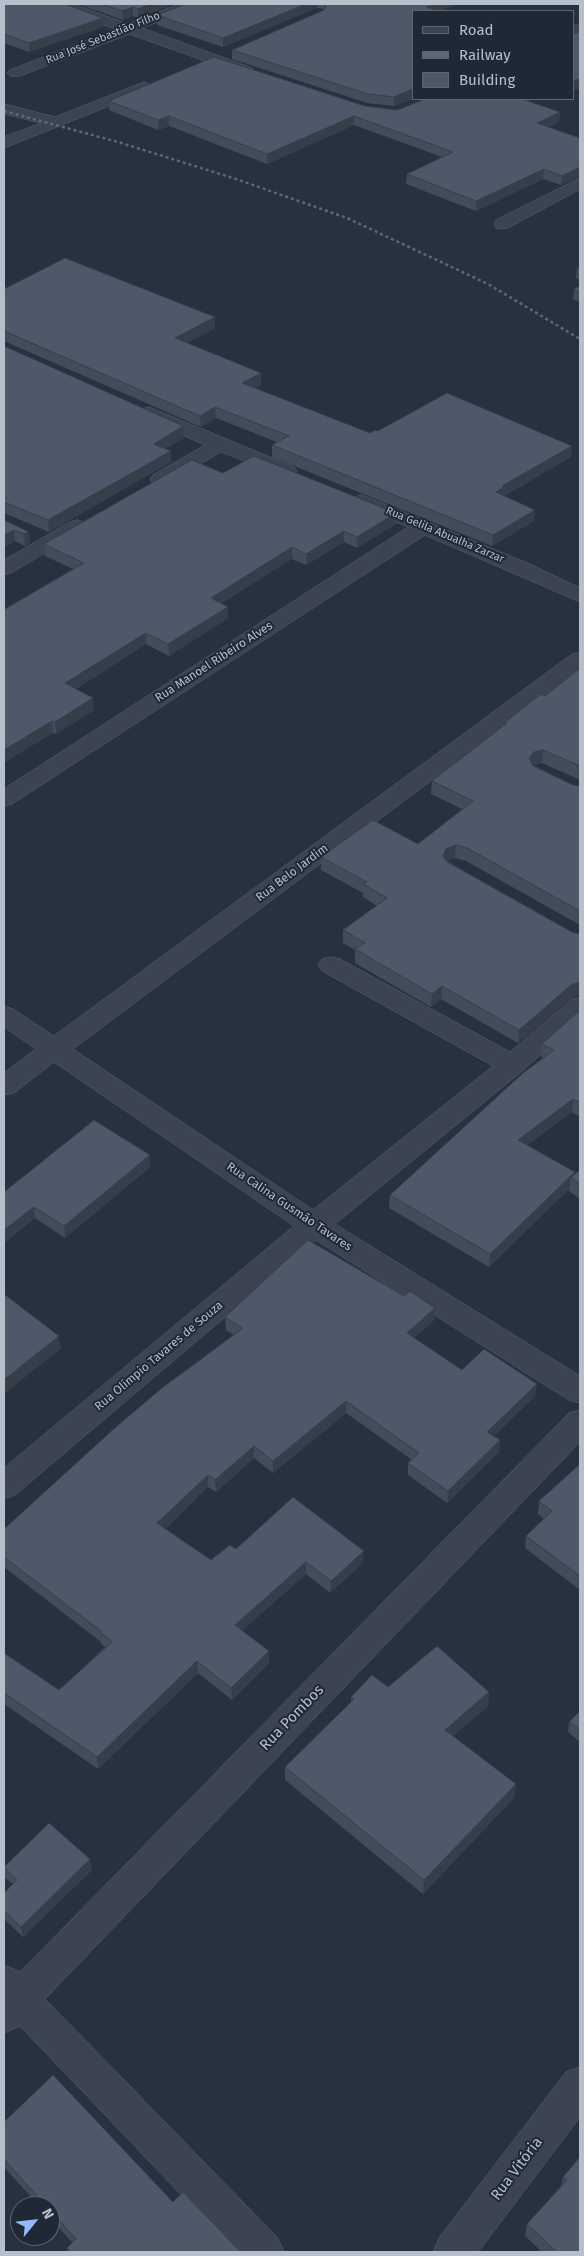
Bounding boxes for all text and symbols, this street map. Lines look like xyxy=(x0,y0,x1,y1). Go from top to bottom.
street label: Rua José Sebastião Filho xyxy=(44,9,162,67)
legend xyxy=(412,10,574,100)
text: Road xyxy=(459,21,494,39)
text: Railway xyxy=(459,46,511,64)
text: Building xyxy=(459,71,515,89)
street label: Rua Gelila Abualha Zarzar xyxy=(384,504,506,566)
street label: Rua Manoel Ribeiro Alves xyxy=(152,619,276,705)
street label: Rua Belo Jardim xyxy=(253,841,331,905)
street label: Rua Calina Gusmão Tavares xyxy=(223,1160,355,1254)
street label: Rua Olímpio Tavares de Souza xyxy=(92,1298,226,1414)
street label: Rua Pombos xyxy=(256,1681,328,1755)
street label: Rua Vitória xyxy=(487,2134,547,2204)
north arrow xyxy=(10,2196,60,2246)
text: N xyxy=(38,2206,57,2222)

